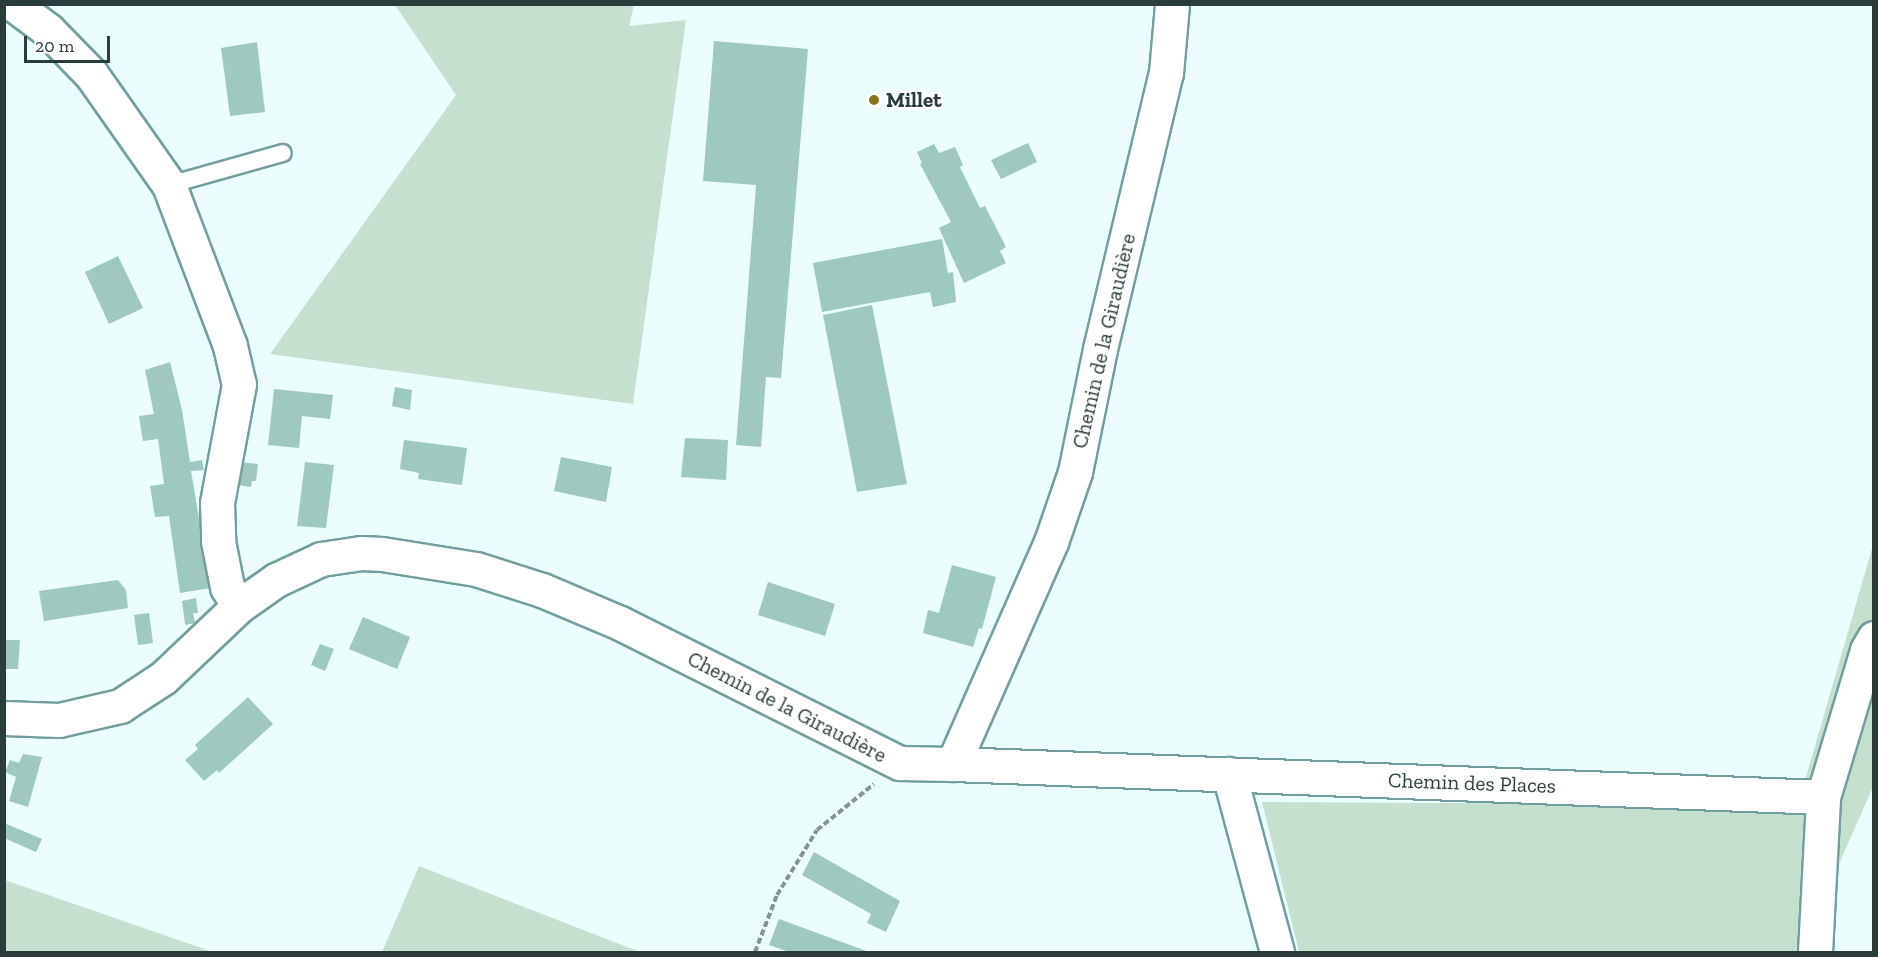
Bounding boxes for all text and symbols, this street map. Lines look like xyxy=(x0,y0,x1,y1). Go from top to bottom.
scale bar xyxy=(27,24,112,62)
text: 20 m xyxy=(35,35,74,57)
place label: Millet xyxy=(886,87,942,113)
marker: Millet xyxy=(867,93,881,107)
street label: Chemin de la Giraudière xyxy=(1067,231,1141,451)
street label: Chemin de la Giraudière xyxy=(683,646,891,768)
street label: Chemin des Places xyxy=(1388,767,1556,799)

